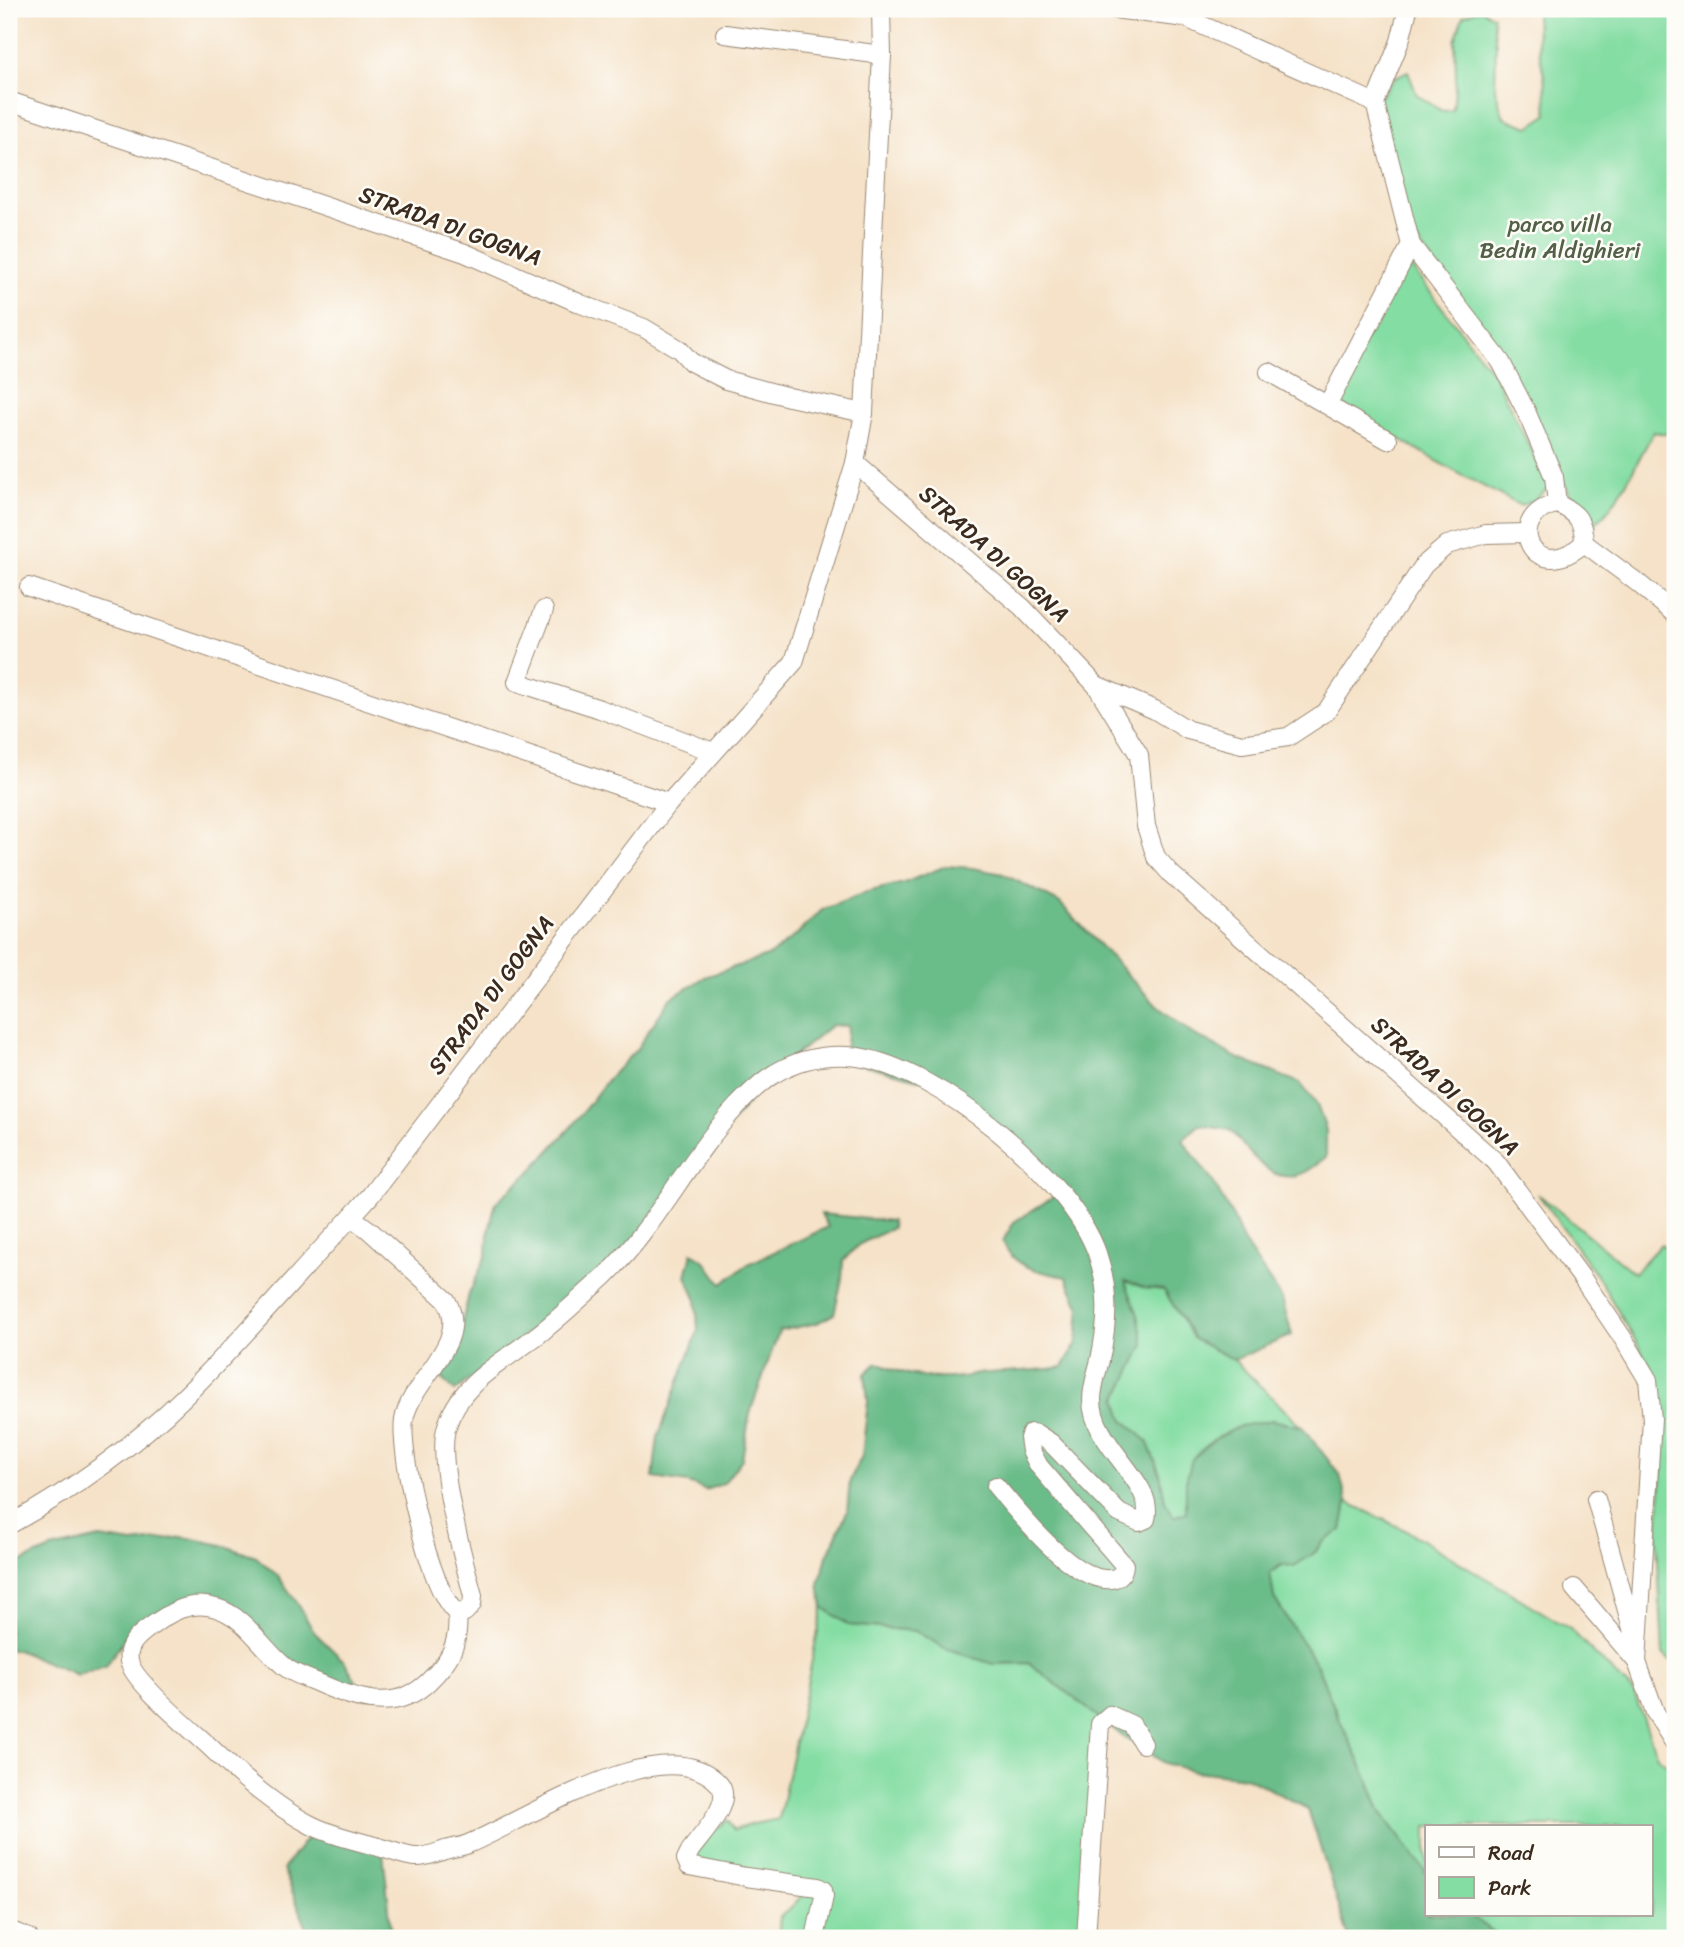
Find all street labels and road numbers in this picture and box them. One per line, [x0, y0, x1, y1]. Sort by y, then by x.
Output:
street label: STRADA DI GOGNA [353, 174, 547, 278]
street label: STRADA DI GOGNA [909, 475, 1079, 633]
street label: STRADA DI GOGNA [417, 906, 565, 1084]
street label: STRADA DI GOGNA [1361, 1006, 1529, 1166]

